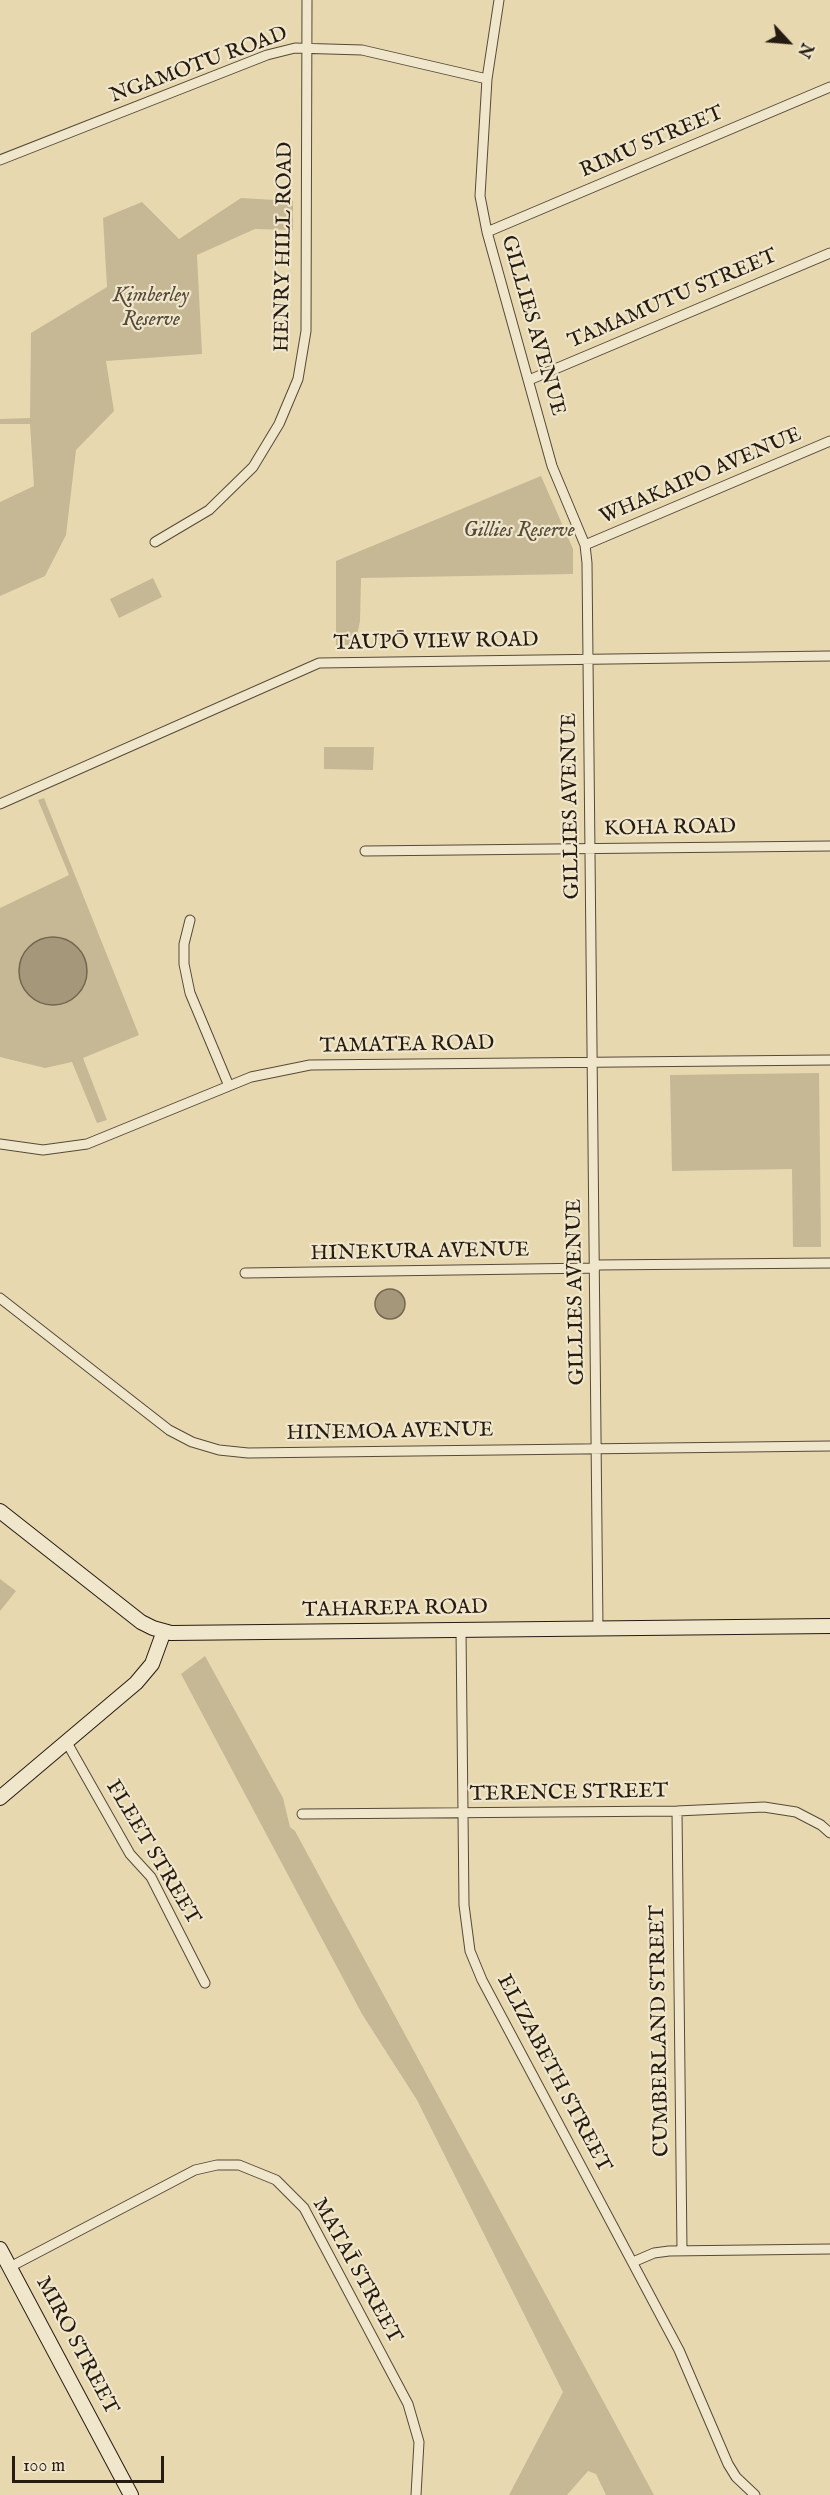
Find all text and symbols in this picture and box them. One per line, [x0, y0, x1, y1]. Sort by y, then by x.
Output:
north arrow [758, 12, 818, 72]
street label: NGAMOTU ROAD [107, 22, 291, 110]
text: N [792, 39, 816, 60]
street label: RIMU STREET [577, 101, 727, 185]
street label: HENRY HILL ROAD [271, 142, 299, 352]
street label: GILLIES AVENUE [494, 233, 570, 419]
street label: TAMAMUTU STREET [565, 245, 781, 355]
park label: Kimberley Reserve [113, 284, 189, 334]
street label: WHAKAIPO AVENUE [596, 423, 806, 531]
park label: Gillies Reserve [463, 519, 575, 545]
street label: TAUPŌ VIEW ROAD [333, 629, 539, 657]
street label: GILLIES AVENUE [558, 713, 586, 899]
street label: KOHA ROAD [604, 815, 736, 843]
street label: TAMATEA ROAD [320, 1032, 494, 1060]
street label: GILLIES AVENUE [563, 1199, 591, 1385]
street label: HINEKURA AVENUE [310, 1238, 530, 1268]
street label: HINEMOA AVENUE [286, 1419, 494, 1447]
street label: TAHAREPA ROAD [302, 1596, 488, 1624]
street label: FLEET STREET [99, 1776, 205, 1930]
street label: TERENCE STREET [469, 1780, 669, 1808]
street label: CUMBERLAND STREET [646, 1905, 676, 2157]
street label: ELIZABETH STREET [490, 1971, 616, 2177]
street label: MATAĪ STREET [306, 2194, 406, 2348]
street label: MIRO STREET [29, 2273, 123, 2419]
scale bar [15, 2444, 166, 2482]
text: 100 m [23, 2455, 65, 2478]

